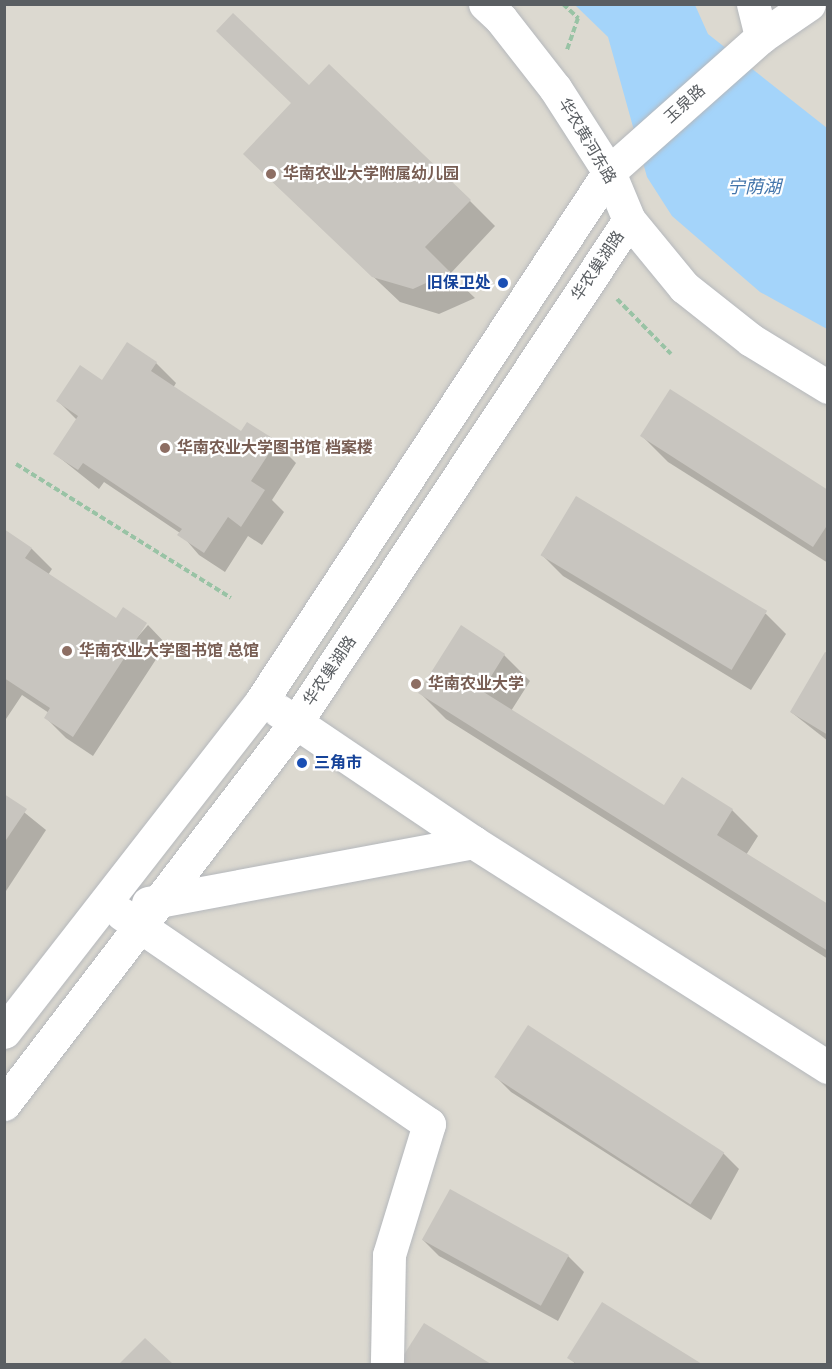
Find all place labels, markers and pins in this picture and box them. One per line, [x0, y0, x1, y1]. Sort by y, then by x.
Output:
place label: 华南农业大学附属幼儿园 [283, 164, 459, 184]
marker: 华南农业大学附属幼儿园 [264, 167, 278, 181]
place label: 旧保卫处 [427, 273, 491, 293]
marker: 旧保卫处 [496, 276, 510, 290]
place label: 华南农业大学图书馆 档案楼 [177, 438, 373, 458]
marker: 华南农业大学图书馆 档案楼 [158, 441, 172, 455]
place label: 华南农业大学图书馆 总馆 [79, 641, 259, 661]
marker: 华南农业大学图书馆 总馆 [60, 644, 74, 658]
place label: 华南农业大学 [428, 674, 524, 694]
marker: 华南农业大学 [409, 677, 423, 691]
place label: 三角市 [314, 753, 362, 773]
marker: 三角市 [295, 756, 309, 770]

